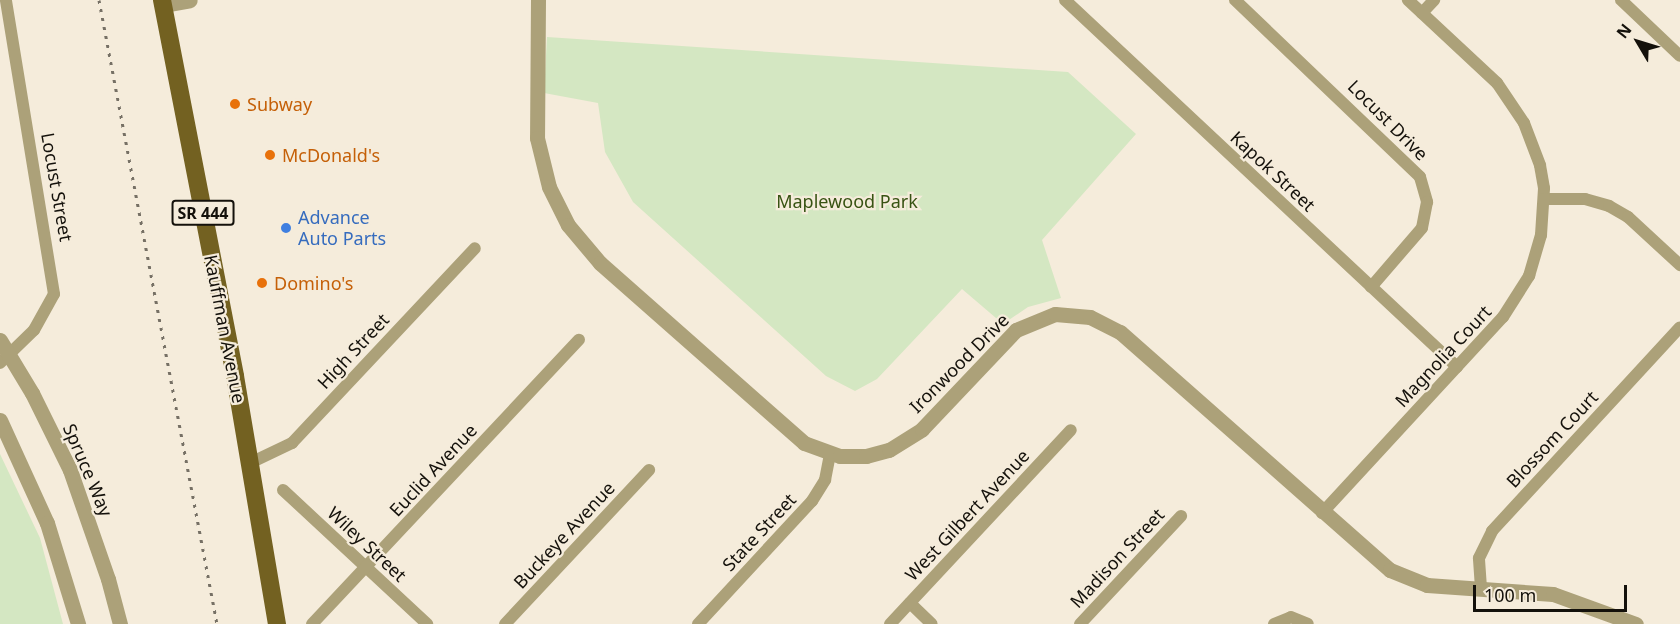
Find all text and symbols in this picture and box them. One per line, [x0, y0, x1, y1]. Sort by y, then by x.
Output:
north arrow [1608, 12, 1668, 72]
text: N [1611, 19, 1636, 43]
street label: Locust Drive [1343, 75, 1433, 165]
place label: Subway [247, 93, 312, 115]
marker: Subway [228, 97, 242, 111]
street label: Kapok Street [1226, 126, 1320, 216]
street label: Locust Street [37, 131, 77, 243]
place label: McDonald's [282, 144, 380, 166]
marker: McDonald's [263, 148, 277, 162]
park label: Maplewood Park [776, 190, 918, 212]
road number: SR 444 [172, 200, 234, 226]
place label: Advance Auto Parts [298, 207, 386, 250]
marker: Advance Auto Parts [279, 221, 293, 235]
street label: Kauffman Avenue [200, 253, 250, 405]
place label: Domino's [274, 272, 353, 294]
marker: Domino's [255, 276, 269, 290]
street label: Magnolia Court [1390, 301, 1496, 411]
street label: High Street [313, 309, 393, 393]
street label: Ironwood Drive [905, 309, 1013, 417]
street label: Blossom Court [1502, 386, 1602, 492]
street label: Euclid Avenue [385, 419, 481, 521]
street label: Spruce Way [59, 420, 117, 520]
street label: West Gilbert Avenue [901, 445, 1033, 585]
street label: Buckeye Avenue [509, 477, 619, 593]
street label: State Street [718, 489, 800, 575]
street label: Wiley Street [323, 502, 411, 586]
street label: Madison Street [1066, 504, 1168, 612]
scale bar [1476, 573, 1630, 611]
text: 100 m [1484, 583, 1536, 607]

